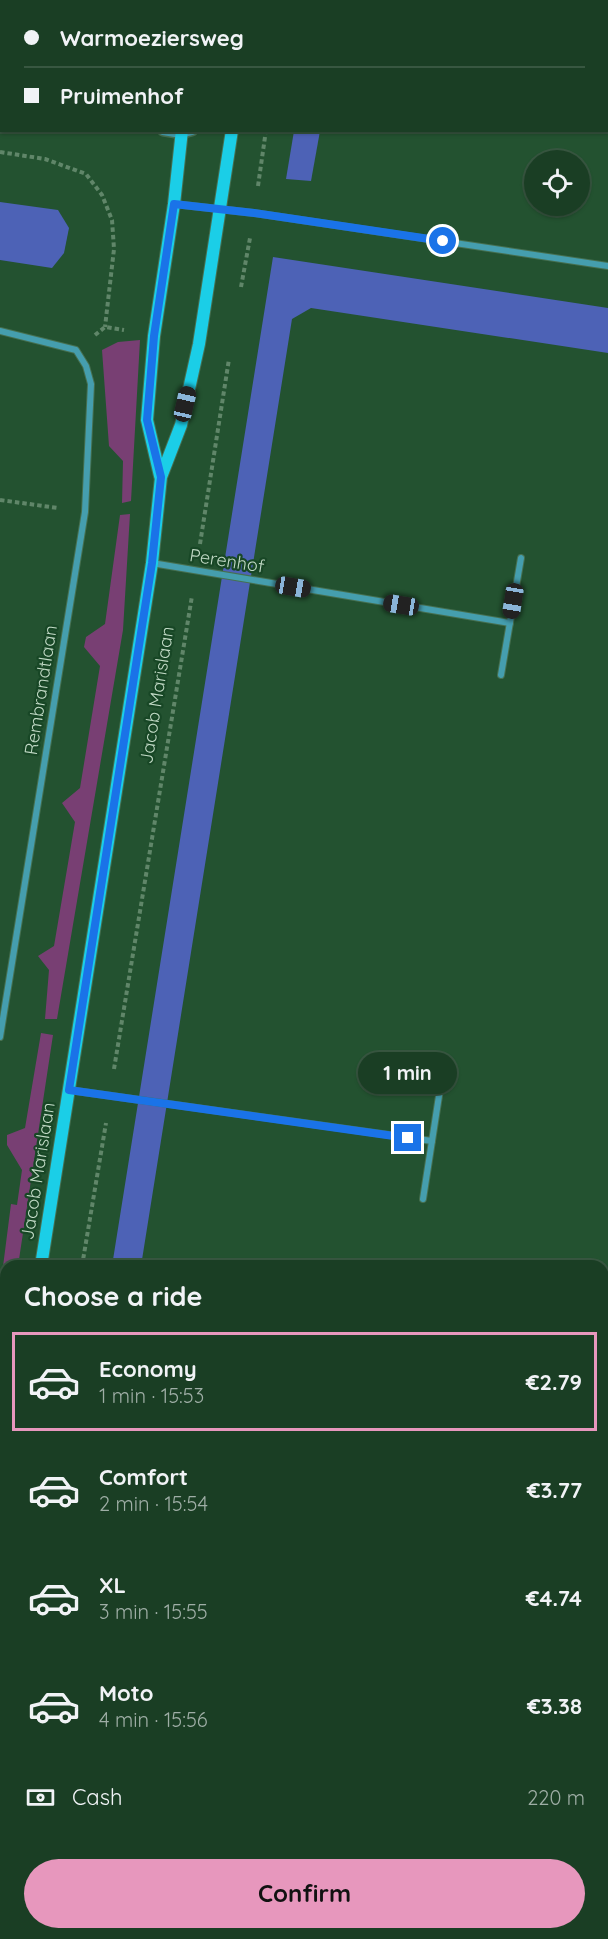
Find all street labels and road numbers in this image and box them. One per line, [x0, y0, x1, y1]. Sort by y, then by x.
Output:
street label: Perenhof [188, 543, 267, 578]
street label: Rembrandtlaan [19, 623, 62, 756]
street label: Jacob Marislaan [134, 625, 179, 765]
street label: Jacob Marislaan [15, 1101, 60, 1241]

